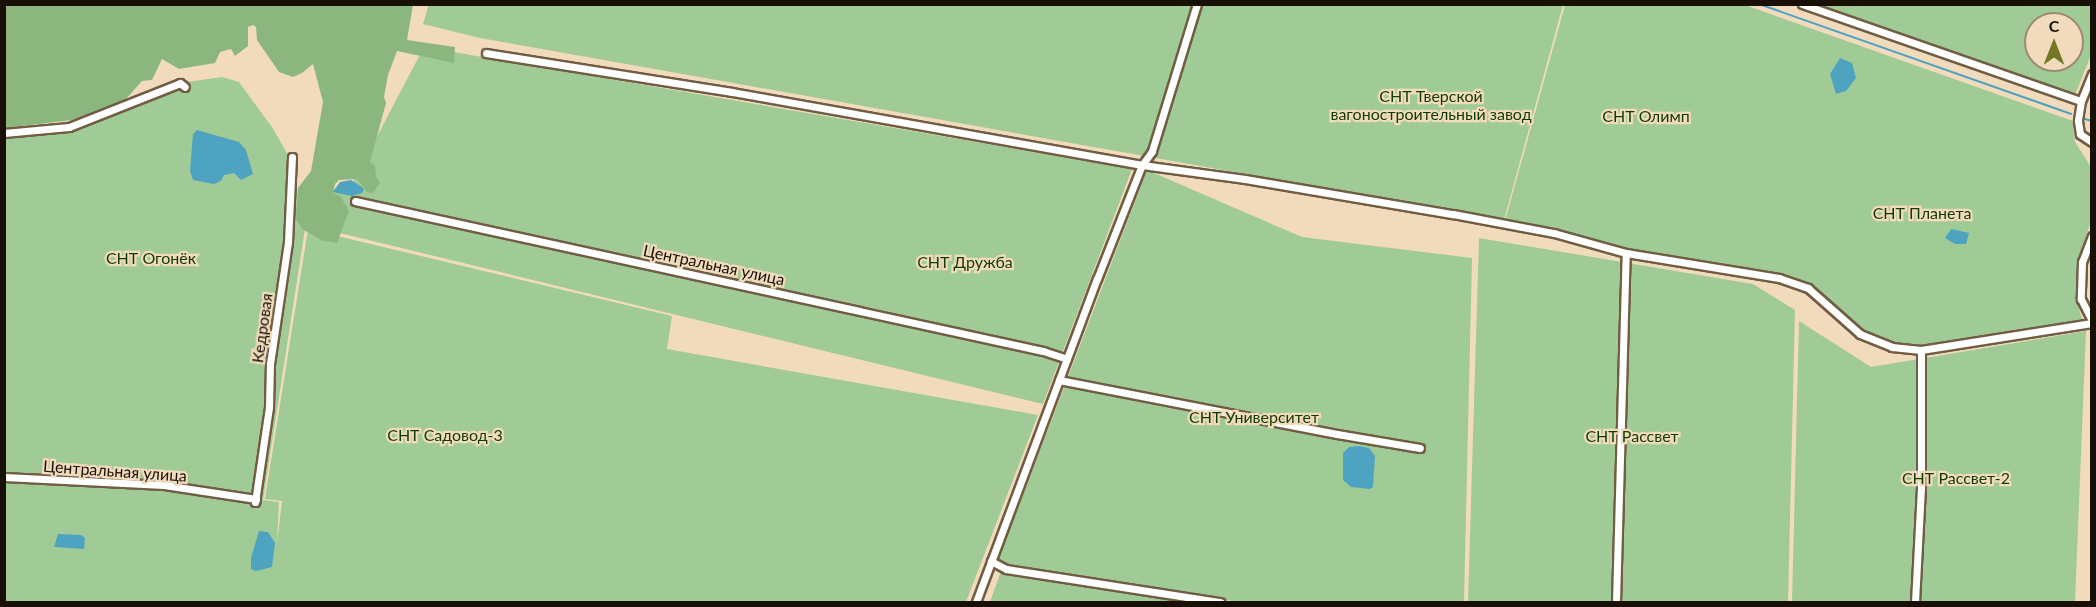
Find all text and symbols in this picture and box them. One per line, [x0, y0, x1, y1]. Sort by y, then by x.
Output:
north arrow [2024, 12, 2084, 72]
text: С [2049, 16, 2059, 35]
park label: СНТ Тверской вагоностроительный завод [1330, 86, 1532, 124]
park label: СНТ Олимп [1602, 106, 1690, 126]
park label: СНТ Планета [1873, 203, 1971, 223]
street label: Центральная улица [642, 241, 786, 289]
park label: СНТ Огонёк [106, 248, 196, 268]
park label: СНТ Дружба [917, 252, 1013, 272]
street label: Кедровая [248, 292, 276, 364]
park label: СНТ Университет [1189, 407, 1319, 427]
park label: СНТ Садовод-3 [387, 425, 503, 445]
park label: СНТ Рассвет [1585, 426, 1679, 446]
street label: Центральная улица [42, 456, 188, 486]
park label: СНТ Рассвет-2 [1902, 468, 2010, 488]

